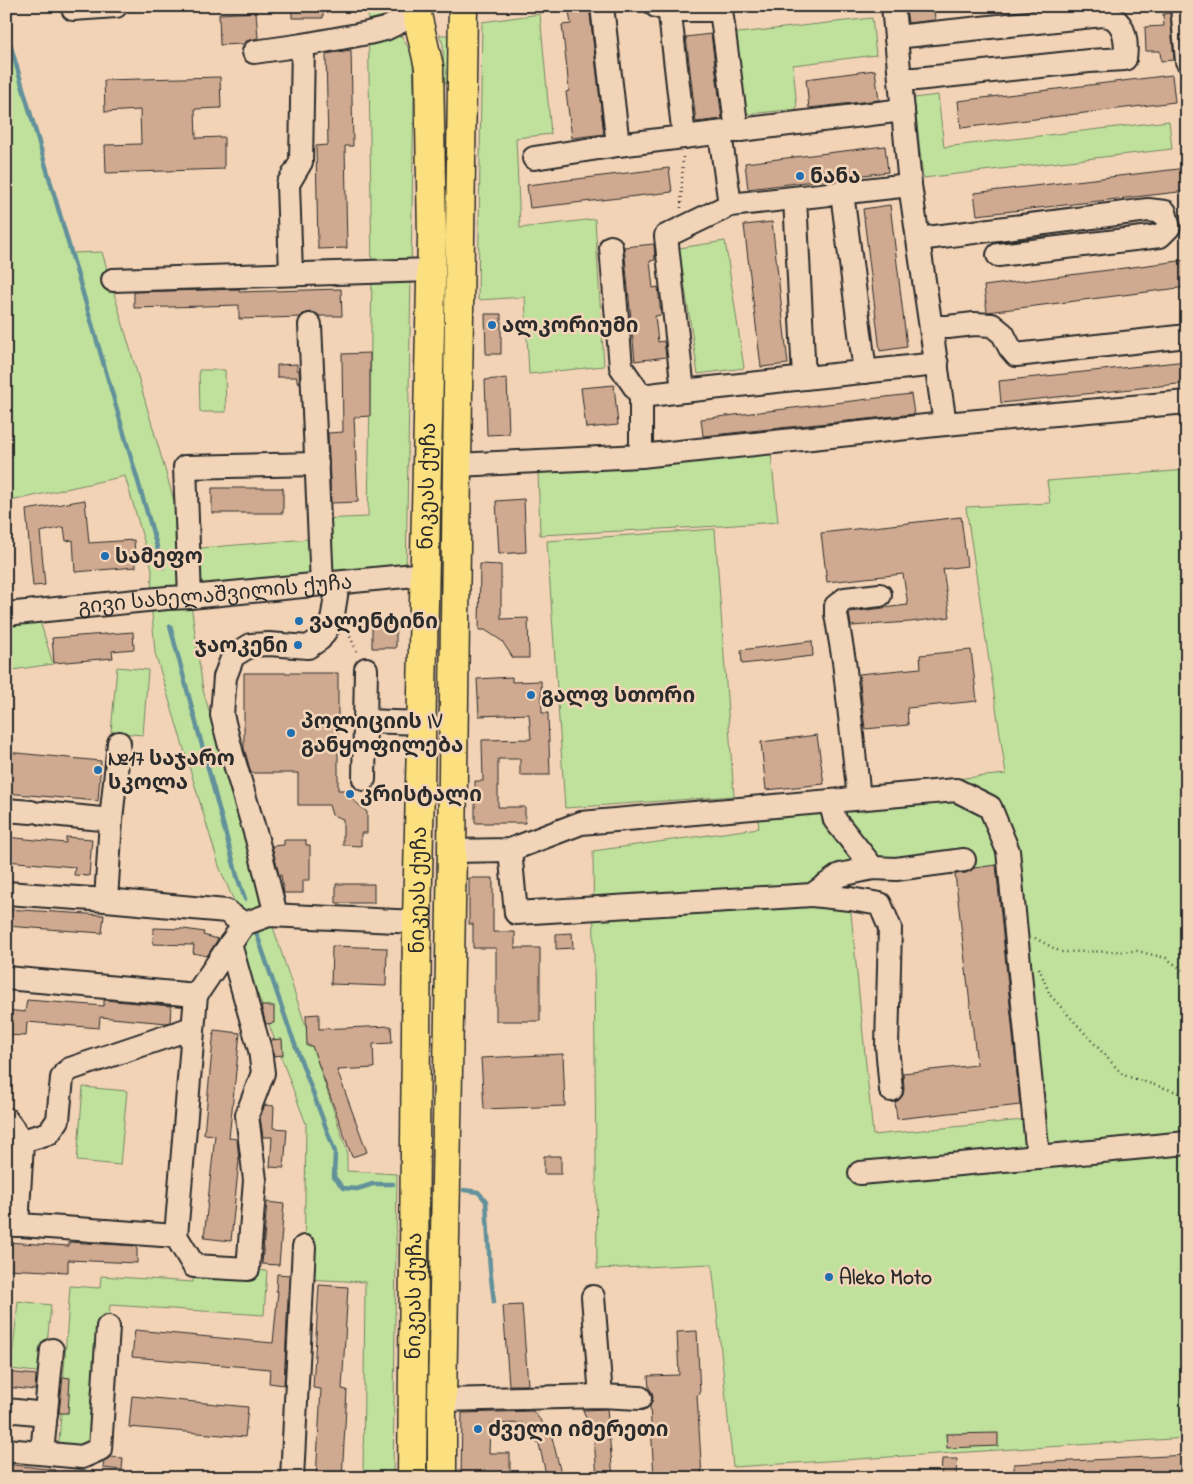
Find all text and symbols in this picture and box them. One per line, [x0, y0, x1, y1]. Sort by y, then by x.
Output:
place label: ნანა [810, 163, 861, 193]
marker: ნანა [794, 170, 806, 182]
place label: ალკორიუმი [502, 312, 638, 342]
marker: ალკორიუმი [486, 319, 498, 331]
street label: ნიკეას ქუჩა [412, 422, 445, 550]
place label: სამეფო [115, 543, 203, 573]
marker: სამეფო [99, 550, 111, 562]
street label: გივი სახელაშვილის ქუჩა [77, 568, 354, 624]
place label: ვალენტინი [309, 608, 438, 638]
marker: ვალენტინი [293, 615, 305, 627]
place label: ჯაოკენი [194, 632, 288, 662]
marker: ჯაოკენი [292, 639, 304, 651]
place label: გალფ სთორი [541, 682, 695, 712]
marker: გალფ სთორი [525, 689, 537, 701]
place label: პოლიციის IV განყოფილება [301, 708, 463, 762]
marker: პოლიციის IV განყოფილება [285, 727, 297, 739]
place label: №17 საჯარო სკოლა [108, 745, 235, 799]
marker: №17 საჯარო სკოლა [92, 764, 104, 776]
place label: კრისტალი [360, 781, 482, 811]
marker: კრისტალი [344, 788, 356, 800]
street label: ნიკეას ქუჩა [404, 826, 436, 954]
street label: ნიკეას ქუჩა [400, 1232, 431, 1360]
place label: Aleko Moto [839, 1264, 932, 1294]
marker: Aleko Moto [823, 1271, 835, 1283]
place label: ძველი იმერეთი [488, 1416, 668, 1446]
marker: ძველი იმერეთი [472, 1423, 484, 1435]

